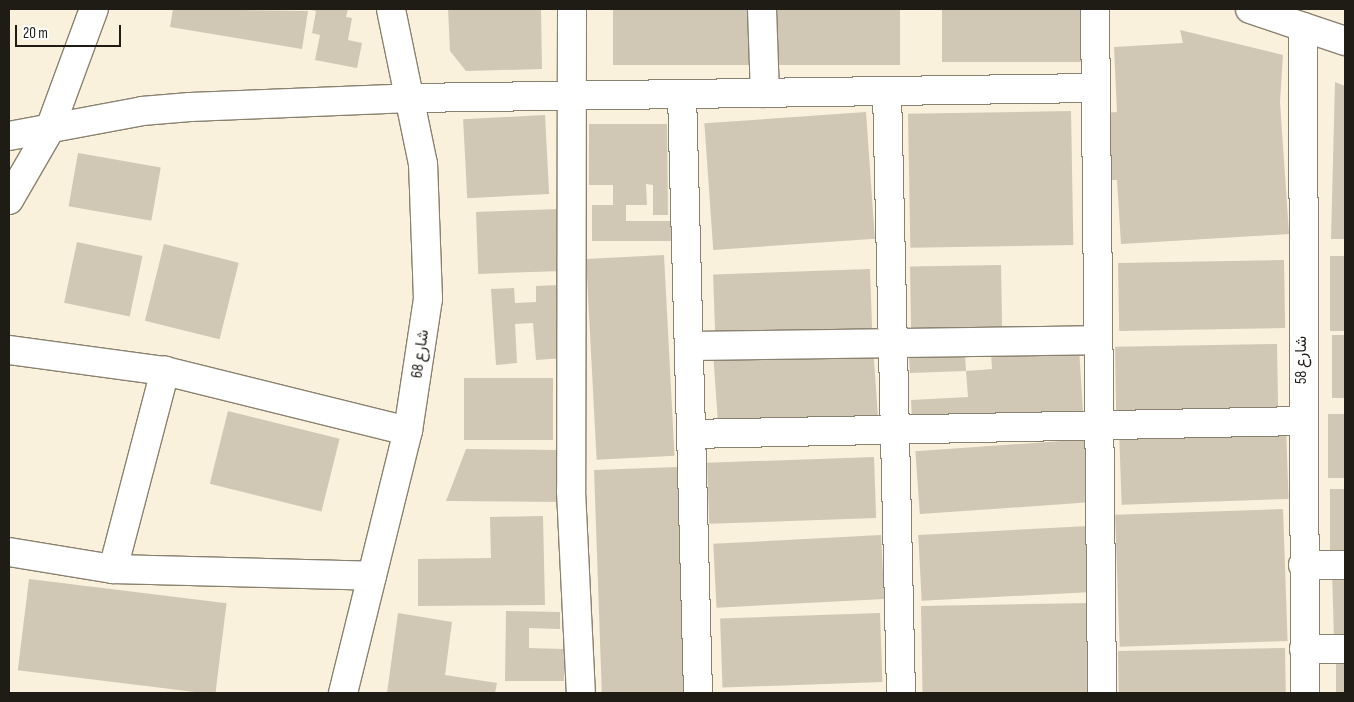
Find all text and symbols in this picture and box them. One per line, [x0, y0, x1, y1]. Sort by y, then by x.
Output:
scale bar [18, 15, 124, 47]
text: 20 m [23, 24, 48, 43]
street label: شارع 68 [408, 329, 434, 379]
street label: شارع 58 [1292, 336, 1312, 384]

